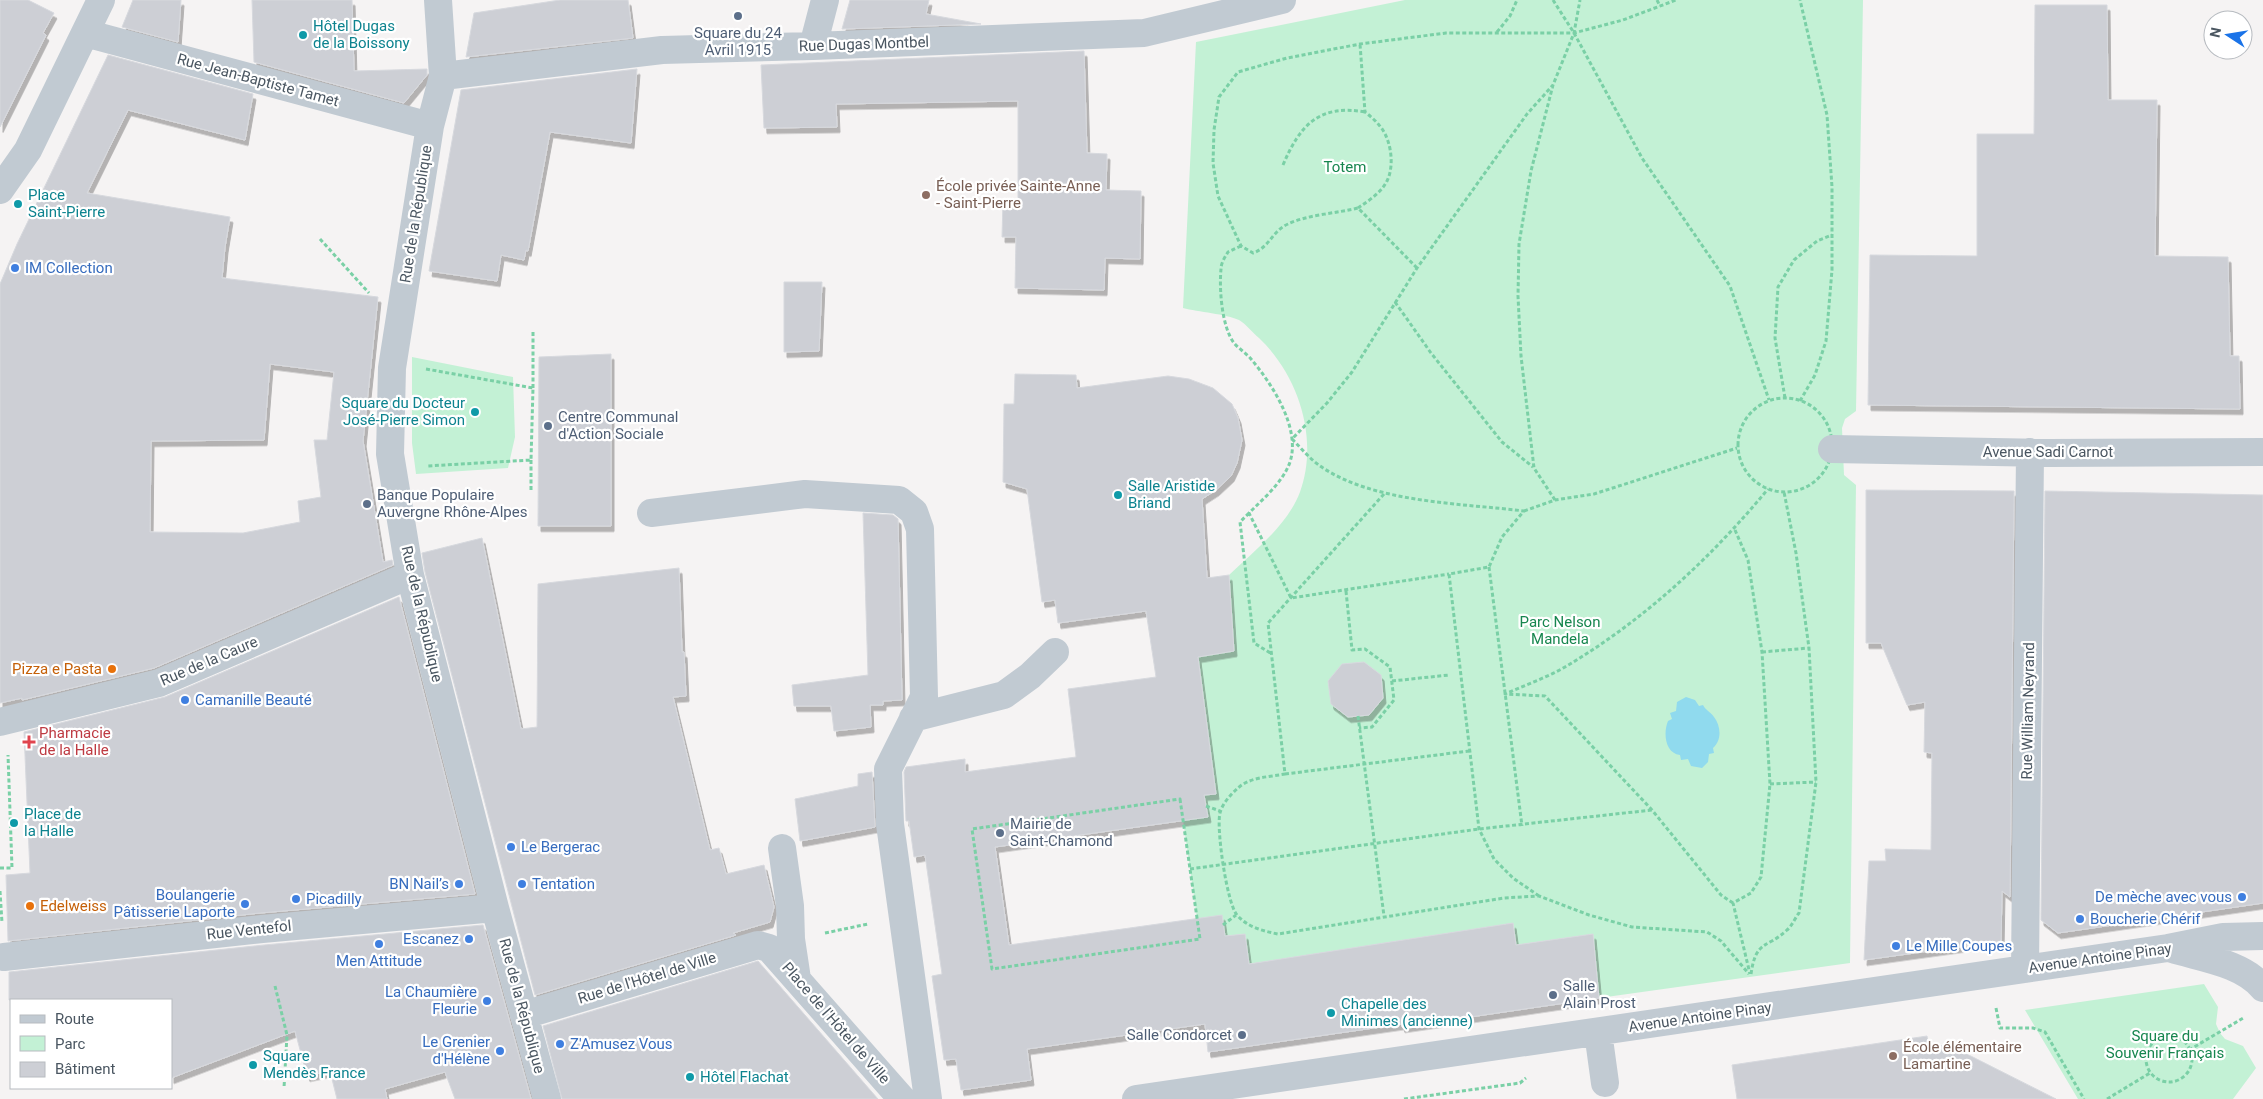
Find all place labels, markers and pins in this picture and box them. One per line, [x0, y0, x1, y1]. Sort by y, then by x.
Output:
marker: Square du 24 Avril 1915 [732, 10, 744, 22]
place label: Hôtel Dugas de la Boissony [313, 17, 410, 52]
place label: Square du 24 Avril 1915 [694, 24, 782, 59]
marker: Hôtel Dugas de la Boissony [297, 29, 309, 41]
place label: École privée Sainte-Anne - Saint-Pierre [936, 177, 1100, 212]
place label: Place Saint-Pierre [28, 186, 105, 221]
marker: École privée Sainte-Anne - Saint-Pierre [920, 189, 932, 201]
marker: Place Saint-Pierre [12, 198, 24, 210]
place label: IM Collection [25, 259, 113, 277]
marker: IM Collection [9, 262, 21, 274]
place label: Square du Docteur José-Pierre Simon [342, 394, 465, 429]
marker: Square du Docteur José-Pierre Simon [469, 406, 481, 418]
place label: Centre Communal d'Action Sociale [558, 408, 679, 443]
marker: Centre Communal d'Action Sociale [542, 420, 554, 432]
place label: Salle Aristide Briand [1128, 477, 1215, 512]
place label: Banque Populaire Auvergne Rhône-Alpes [377, 486, 527, 521]
marker: Salle Aristide Briand [1112, 489, 1124, 501]
marker: Banque Populaire Auvergne Rhône-Alpes [361, 498, 373, 510]
place label: Pizza e Pasta [12, 660, 102, 678]
marker: Pizza e Pasta [106, 663, 118, 675]
place label: Camanille Beauté [195, 691, 312, 709]
marker: Camanille Beauté [179, 694, 191, 706]
place label: Pharmacie de la Halle [39, 724, 111, 759]
marker: Pharmacie de la Halle [23, 736, 35, 748]
place label: Place de la Halle [24, 805, 81, 840]
place label: Mairie de Saint-Chamond [1010, 815, 1113, 850]
marker: Place de la Halle [8, 817, 20, 829]
marker: Mairie de Saint-Chamond [994, 827, 1006, 839]
place label: Le Bergerac [521, 838, 600, 856]
marker: Le Bergerac [505, 841, 517, 853]
place label: BN Nail’s [389, 875, 449, 893]
place label: Tentation [532, 875, 595, 893]
marker: BN Nail’s [453, 878, 465, 890]
marker: Tentation [516, 878, 528, 890]
place label: Boulangerie Pâtisserie Laporte [114, 886, 235, 921]
place label: De mèche avec vous [2095, 888, 2232, 906]
place label: Picadilly [306, 890, 362, 908]
marker: De mèche avec vous [2236, 891, 2248, 903]
marker: Picadilly [290, 893, 302, 905]
place label: Edelweiss [40, 897, 107, 915]
marker: Boulangerie Pâtisserie Laporte [239, 898, 251, 910]
marker: Edelweiss [24, 900, 36, 912]
place label: Boucherie Chérif [2090, 910, 2201, 928]
marker: Boucherie Chérif [2074, 913, 2086, 925]
place label: Escanez [403, 930, 459, 948]
marker: Escanez [463, 933, 475, 945]
place label: Le Mille Coupes [1906, 937, 2012, 955]
marker: Men Attitude [373, 938, 385, 950]
marker: Le Mille Coupes [1890, 940, 1902, 952]
place label: Men Attitude [336, 952, 422, 970]
place label: Salle Alain Prost [1563, 977, 1636, 1012]
place label: La Chaumière Fleurie [385, 983, 477, 1018]
marker: Salle Alain Prost [1547, 989, 1559, 1001]
marker: La Chaumière Fleurie [481, 995, 493, 1007]
place label: Chapelle des Minimes (ancienne) [1341, 995, 1473, 1030]
marker: Chapelle des Minimes (ancienne) [1325, 1007, 1337, 1019]
place label: Salle Condorcet [1127, 1026, 1232, 1044]
marker: Salle Condorcet [1236, 1029, 1248, 1041]
place label: Le Grenier d'Hélène [422, 1033, 490, 1068]
place label: Z'Amusez Vous [570, 1035, 673, 1053]
marker: Z'Amusez Vous [554, 1038, 566, 1050]
place label: École élémentaire Lamartine [1903, 1038, 2022, 1073]
marker: Le Grenier d'Hélène [494, 1045, 506, 1057]
place label: Square Mendès France [263, 1047, 365, 1082]
marker: École élémentaire Lamartine [1887, 1050, 1899, 1062]
marker: Square Mendès France [247, 1059, 259, 1071]
place label: Hôtel Flachat [700, 1068, 789, 1086]
marker: Hôtel Flachat [684, 1071, 696, 1083]

